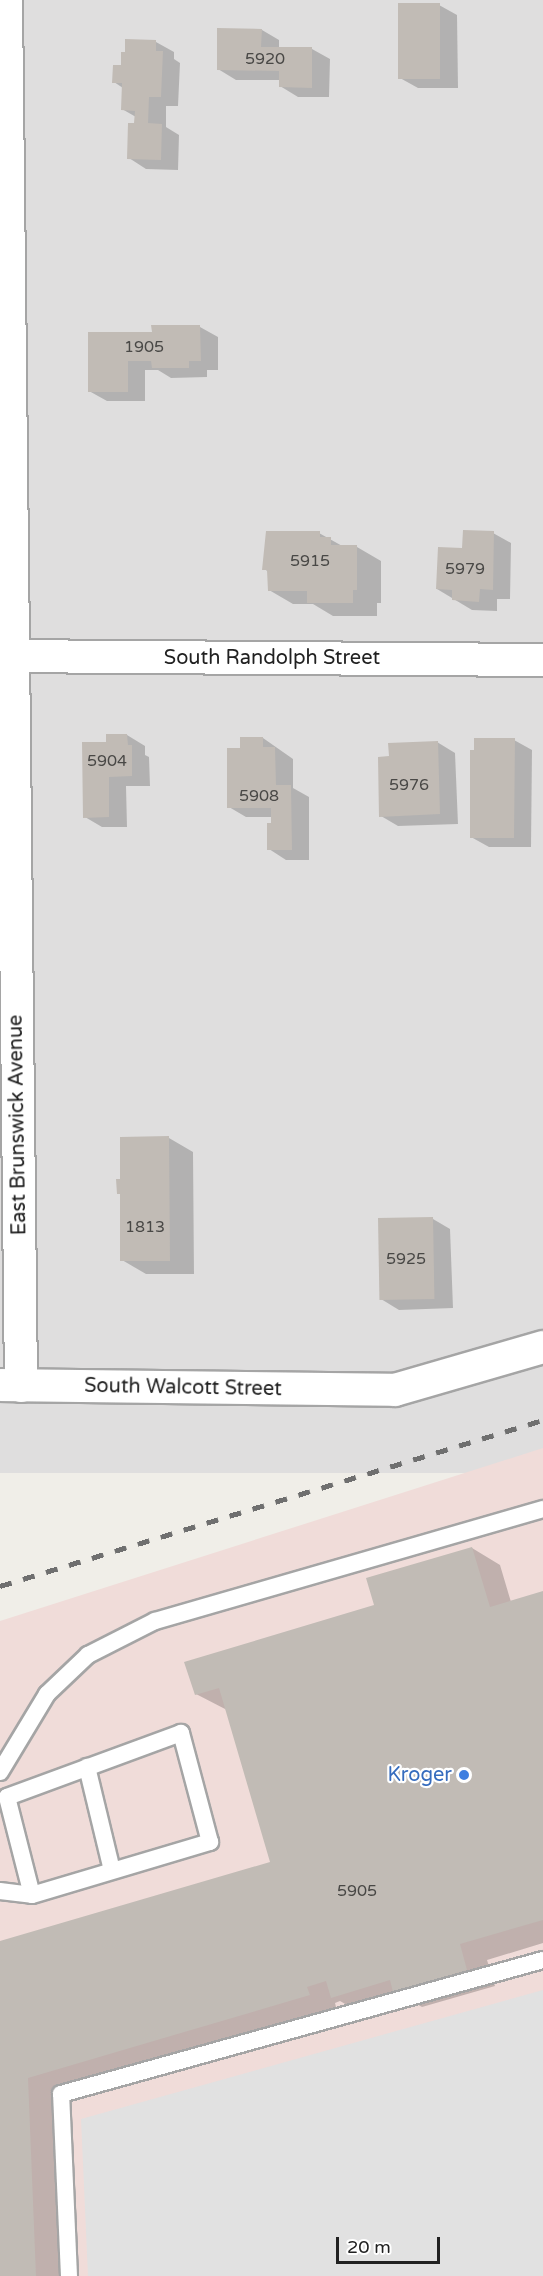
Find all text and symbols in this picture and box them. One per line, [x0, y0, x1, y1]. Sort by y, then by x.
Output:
house number: 5920 [245, 49, 285, 69]
house number: 1905 [124, 337, 164, 357]
house number: 5915 [290, 551, 330, 571]
house number: 5979 [445, 559, 485, 579]
street label: South Randolph Street [164, 646, 380, 670]
house number: 5904 [87, 751, 127, 771]
house number: 5976 [389, 775, 429, 795]
house number: 5908 [239, 786, 279, 806]
street label: East Brunswick Avenue [4, 1014, 32, 1236]
house number: 1813 [125, 1217, 165, 1237]
house number: 5925 [386, 1249, 426, 1269]
street label: South Walcott Street [84, 1374, 282, 1402]
place label: Kroger [387, 1763, 452, 1787]
marker: Kroger [457, 1768, 471, 1782]
house number: 5905 [337, 1881, 377, 1901]
scale bar [339, 2225, 442, 2263]
text: 20 m [347, 2236, 391, 2258]

